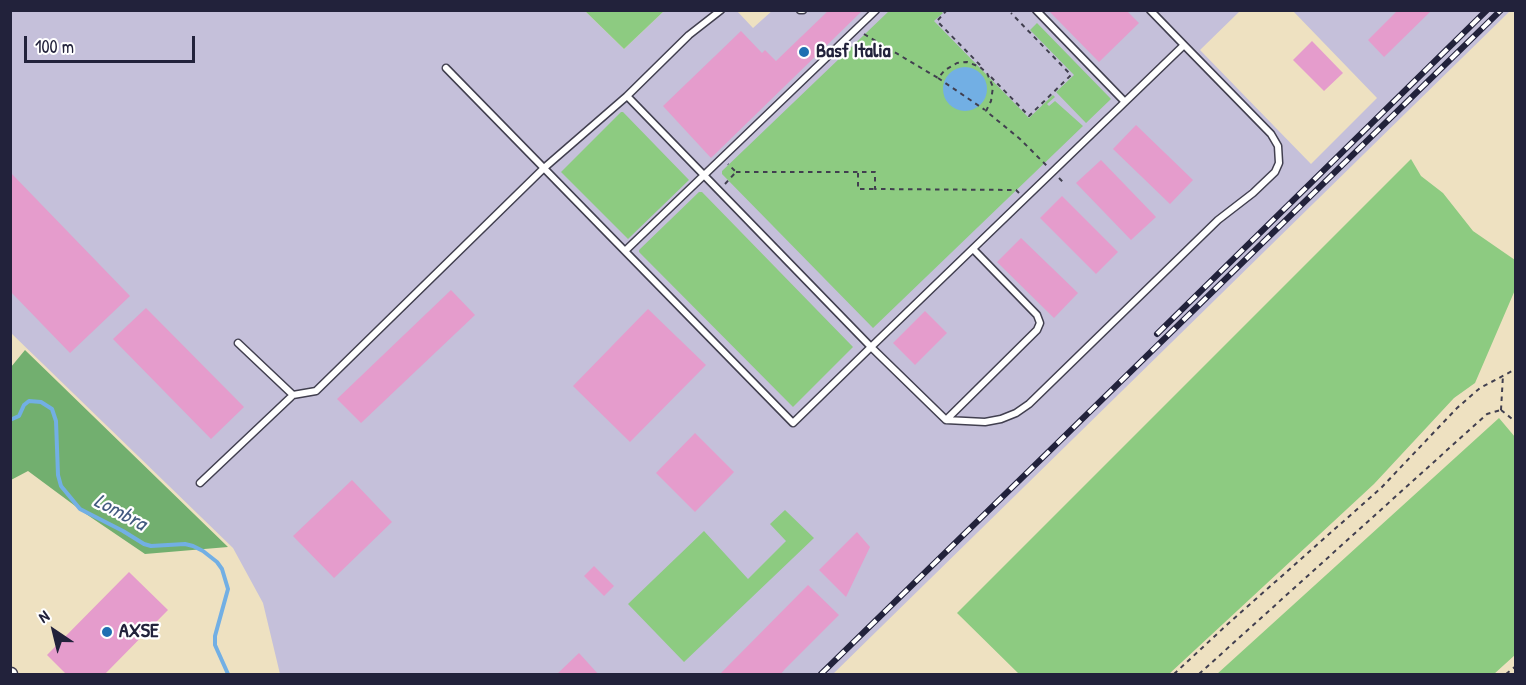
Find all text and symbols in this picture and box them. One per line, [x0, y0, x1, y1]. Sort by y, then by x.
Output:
scale bar [27, 24, 198, 62]
text: 100 m [35, 34, 74, 59]
place label: Basf Italia [816, 40, 891, 64]
marker: Basf Italia [797, 45, 811, 59]
water label: Lombra [90, 489, 150, 537]
north arrow [24, 601, 84, 661]
text: N [34, 605, 53, 628]
place label: AXSE [119, 620, 159, 644]
marker: AXSE [100, 625, 114, 639]

